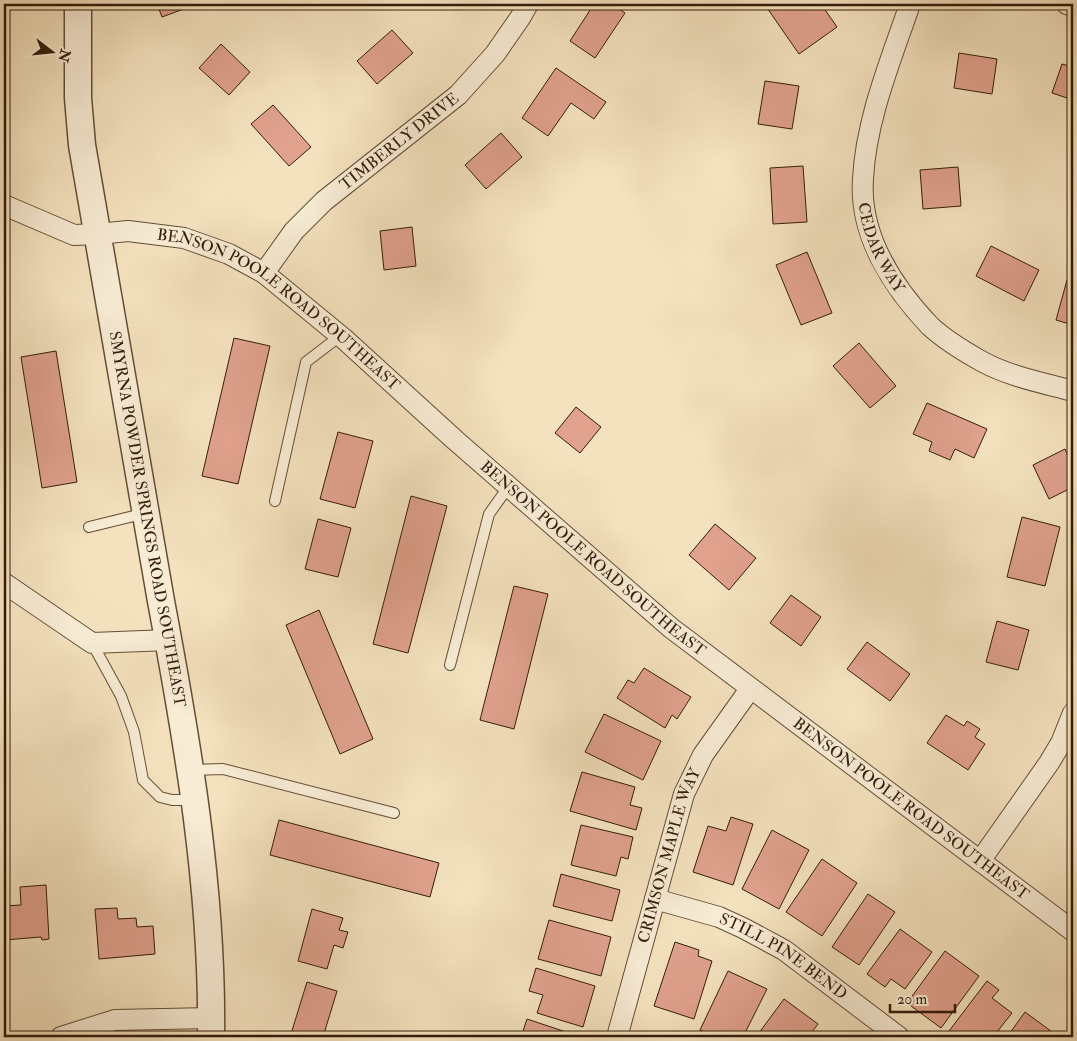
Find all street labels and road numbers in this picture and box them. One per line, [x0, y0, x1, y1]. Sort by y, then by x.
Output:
street label: TIMBERLY DRIVE [336, 88, 463, 195]
street label: CEDAR WAY [853, 201, 910, 298]
street label: BENSON POOLE ROAD SOUTHEAST [156, 225, 404, 395]
street label: SMYRNA POWDER SPRINGS ROAD SOUTHEAST [105, 330, 190, 709]
street label: BENSON POOLE ROAD SOUTHEAST [476, 456, 710, 661]
street label: BENSON POOLE ROAD SOUTHEAST [789, 713, 1033, 904]
street label: CRIMSON MAPLE WAY [633, 764, 706, 945]
street label: STILL PINE BEND [716, 909, 851, 1004]

